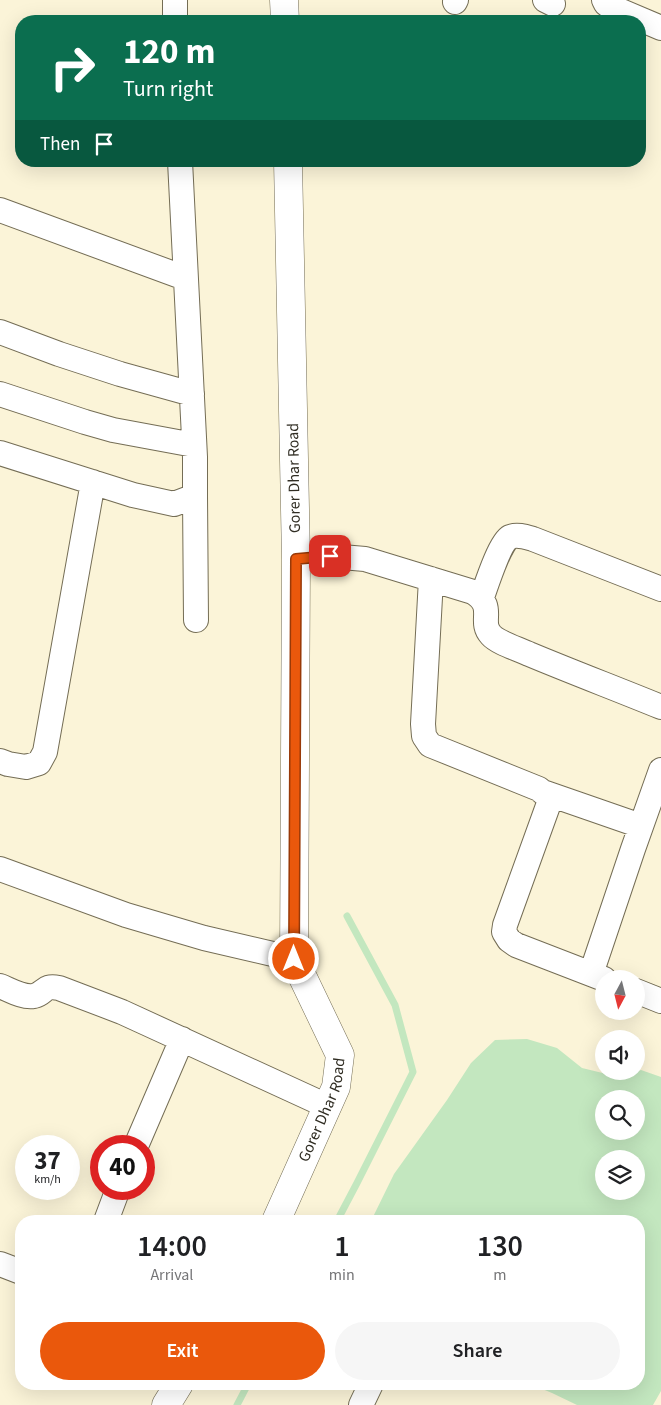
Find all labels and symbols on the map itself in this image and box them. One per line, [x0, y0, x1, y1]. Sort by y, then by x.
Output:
street label: Gorer Dhar Road [282, 423, 306, 533]
pin [309, 535, 351, 577]
position arrow [267, 932, 319, 984]
north arrow [595, 970, 645, 1020]
street label: Gorer Dhar Road [293, 1056, 351, 1165]
speed limit sign: 40 [90, 1135, 155, 1200]

